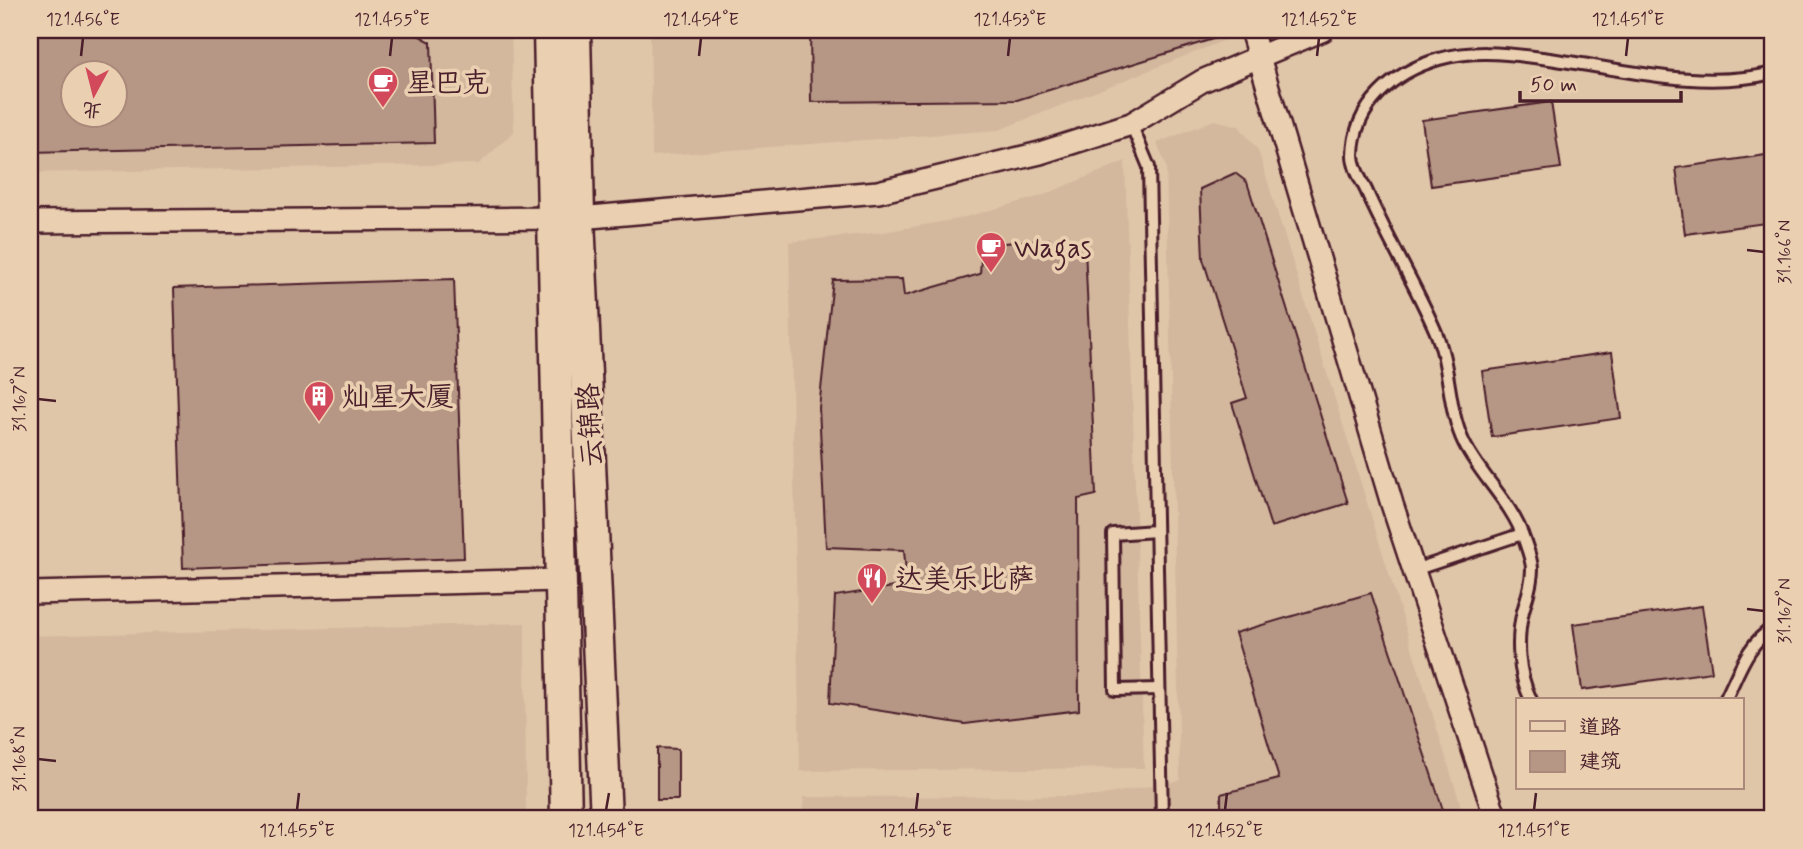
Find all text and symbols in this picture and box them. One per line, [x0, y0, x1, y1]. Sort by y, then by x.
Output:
text: 121.456°E [46, 8, 120, 32]
text: 121.455°E [354, 8, 430, 32]
text: 121.454°E [663, 8, 739, 32]
text: 121.453°E [974, 8, 1046, 32]
text: 121.452°E [1281, 8, 1357, 32]
text: 121.451°E [1592, 8, 1664, 32]
north arrow [60, 60, 130, 130]
scale bar [1520, 60, 1680, 104]
cafe icon: 星巴克 [366, 65, 400, 109]
place label: 星巴克 [406, 66, 490, 103]
text: 50 m [1530, 71, 1577, 99]
text: 北 [81, 96, 103, 123]
text: 31.166°N [1773, 220, 1797, 284]
cafe icon: Wagas [974, 230, 1008, 274]
place label: Wagas [1014, 231, 1092, 271]
text: 31.167°N [8, 366, 32, 432]
building icon: 灿星大厦 [302, 379, 336, 423]
place label: 灿星大厦 [342, 380, 454, 417]
street label: 云锦路 [571, 382, 612, 468]
restaurant icon: 达美乐比萨 [855, 561, 889, 605]
place label: 达美乐比萨 [895, 562, 1035, 599]
text: 31.167°N [1773, 578, 1797, 644]
legend [1516, 698, 1744, 790]
text: 道路 [1579, 714, 1621, 742]
text: 31.168°N [8, 726, 32, 792]
text: 建筑 [1579, 748, 1621, 776]
text: 121.455°E [259, 819, 335, 843]
text: 121.454°E [568, 819, 644, 843]
text: 121.453°E [880, 819, 952, 843]
text: 121.452°E [1187, 819, 1263, 843]
text: 121.451°E [1498, 819, 1570, 843]

